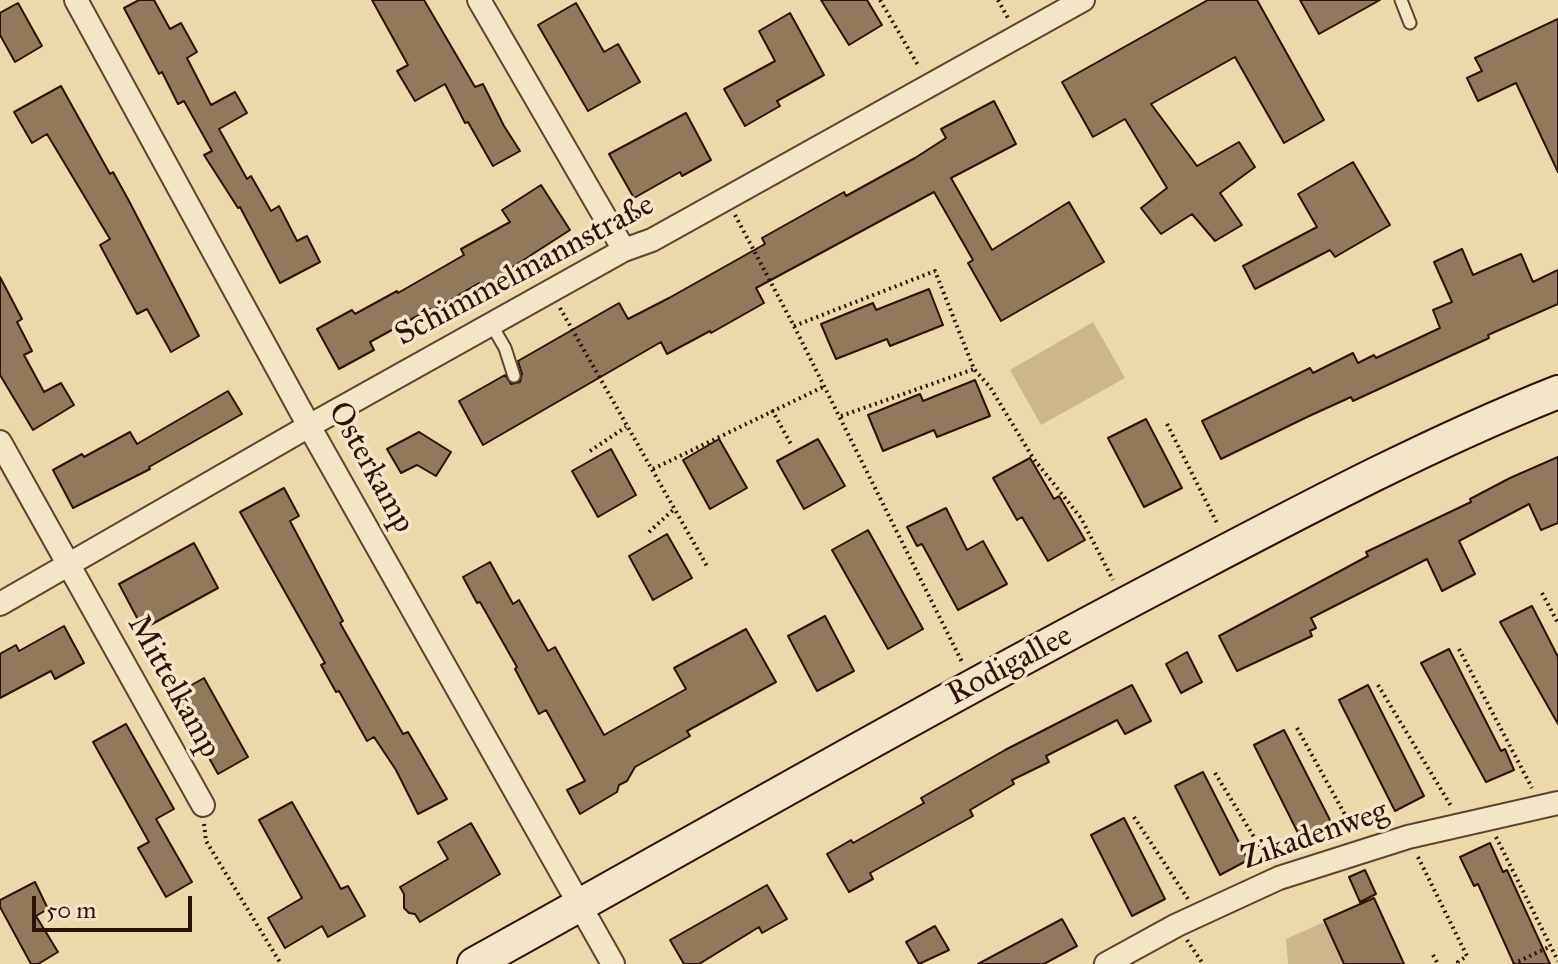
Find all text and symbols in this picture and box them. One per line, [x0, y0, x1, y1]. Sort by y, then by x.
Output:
street label: Schimmelmannstraße [389, 187, 661, 355]
street label: Osterkamp [318, 396, 422, 540]
street label: Mittelkamp [118, 609, 228, 765]
street label: Rodigallee [941, 617, 1079, 715]
street label: Zikadenweg [1237, 793, 1393, 879]
scale bar [36, 880, 196, 930]
text: 50 m [46, 895, 96, 925]

